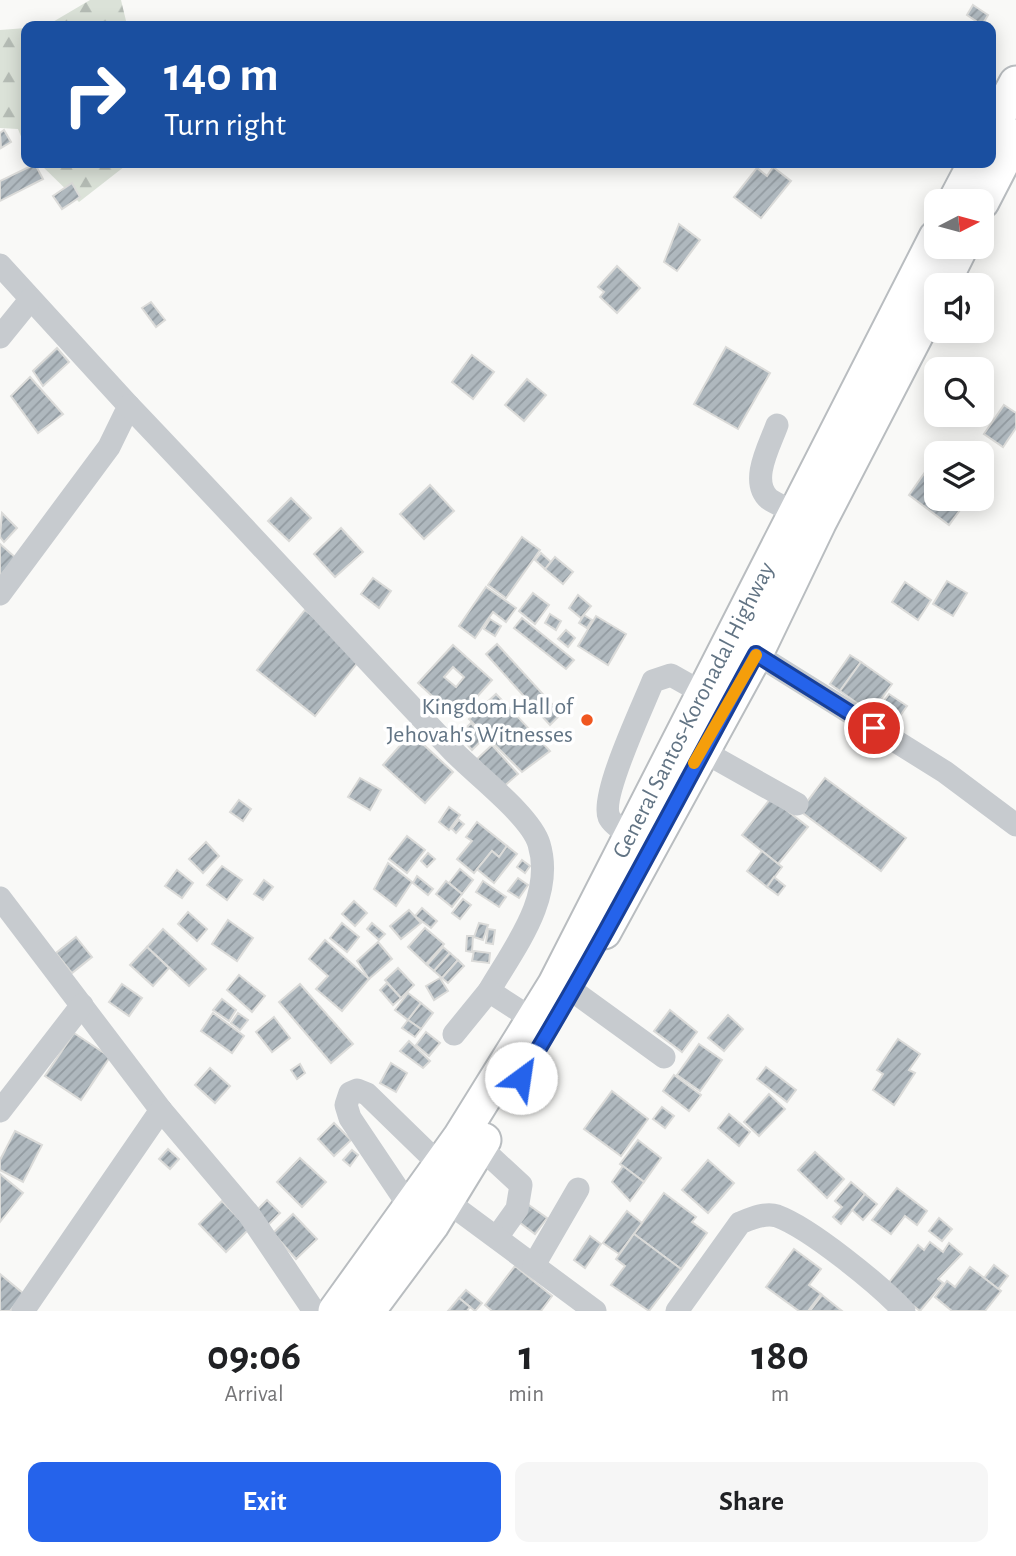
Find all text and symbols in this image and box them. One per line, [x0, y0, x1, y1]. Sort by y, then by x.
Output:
icon: right [49, 49, 140, 140]
text: 140 m [164, 51, 279, 100]
text: Turn right [164, 109, 286, 141]
north arrow [924, 189, 994, 259]
map controls [924, 189, 994, 511]
button: sound [924, 273, 994, 343]
button: search [924, 357, 994, 427]
button: layers [924, 441, 994, 511]
street label: General Santos-Koronadal Highway [609, 559, 779, 862]
place label: Kingdom Hall of Jehovah's Witnesses [386, 695, 575, 747]
pin [844, 698, 904, 758]
icon: arrive [855, 709, 893, 747]
marker: Kingdom Hall of Jehovah's Witnesses [579, 712, 595, 728]
position arrow [484, 1041, 558, 1115]
text: 09:06 [207, 1335, 301, 1377]
text: 1 [519, 1335, 534, 1377]
text: 180 [751, 1335, 809, 1377]
text: Arrival [225, 1383, 284, 1406]
text: min [508, 1383, 544, 1406]
text: m [771, 1383, 789, 1406]
button: Exit [28, 1462, 501, 1542]
button: Share [515, 1462, 988, 1542]

